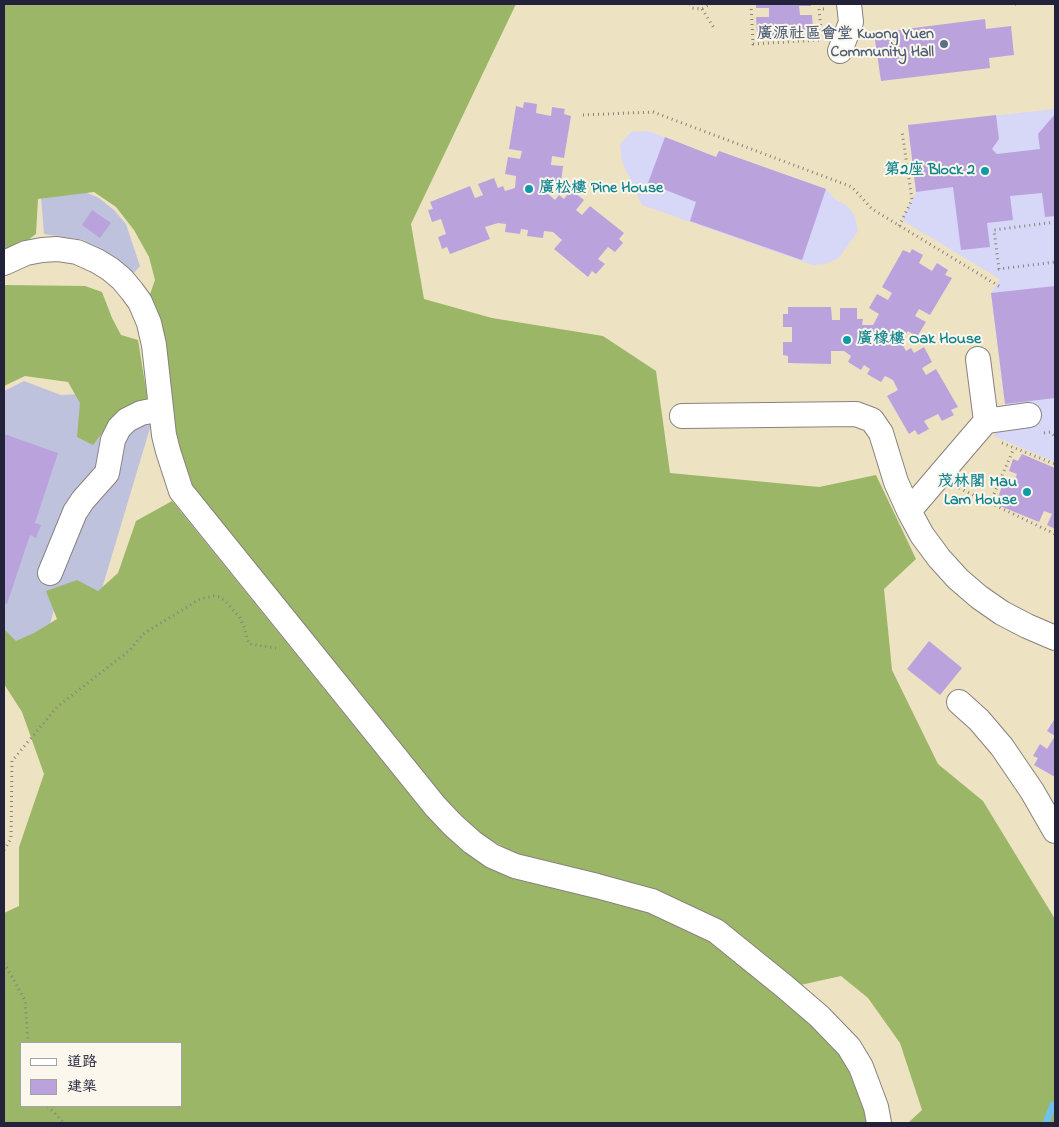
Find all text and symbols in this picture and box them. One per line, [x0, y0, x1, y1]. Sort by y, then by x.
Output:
place label: 廣源社區會堂 Kwong Yuen Community Hall [757, 25, 934, 63]
marker: 廣源社區會堂 Kwong Yuen Community Hall [938, 38, 950, 50]
place label: 第2座 Block 2 [884, 161, 975, 181]
marker: 第2座 Block 2 [979, 165, 991, 177]
place label: 廣松樓 Pine House [539, 179, 663, 199]
marker: 廣松樓 Pine House [523, 183, 535, 195]
place label: 廣橡樓 Oak House [857, 330, 981, 350]
marker: 廣橡樓 Oak House [841, 334, 853, 346]
place label: 茂林閣 Mau Lam House [938, 473, 1017, 511]
marker: 茂林閣 Mau Lam House [1021, 486, 1033, 498]
legend [20, 1042, 182, 1107]
text: 道路 [67, 1051, 97, 1073]
text: 建築 [67, 1076, 97, 1098]

